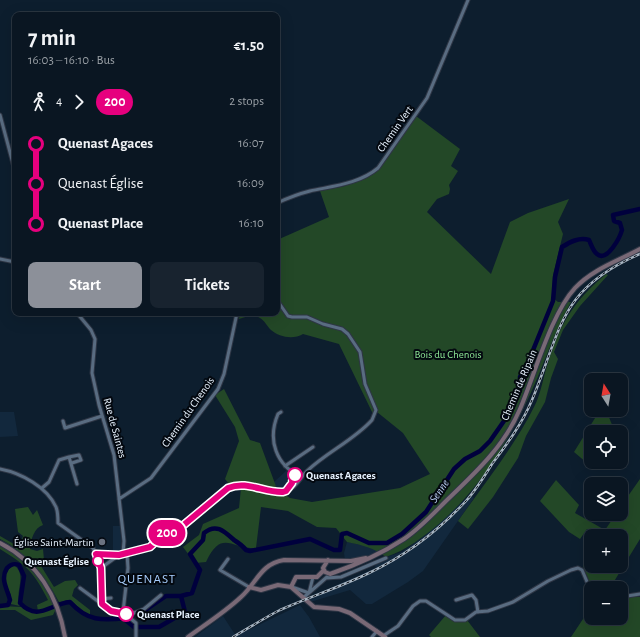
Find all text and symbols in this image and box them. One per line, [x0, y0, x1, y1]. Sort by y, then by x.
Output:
text: 7 min [28, 27, 76, 49]
text: €1.50 [234, 38, 264, 53]
text: 16:03 – 16:10 · Bus [28, 54, 115, 67]
icon: walk [28, 91, 50, 113]
icon: forward [68, 91, 90, 113]
text: 4 [56, 95, 62, 108]
text: 200 [104, 95, 125, 109]
text: 2 stops [229, 95, 264, 108]
street label: Chemin Vert [375, 104, 415, 154]
text: Quenast Agaces [58, 136, 153, 151]
text: 16:07 [238, 137, 264, 150]
text: Quenast Église [58, 176, 143, 191]
text: 16:09 [237, 177, 264, 190]
text: Quenast Place [58, 216, 143, 231]
text: 16:10 [239, 217, 264, 230]
button: Start [28, 262, 142, 308]
button: Tickets [150, 262, 264, 308]
street label: Chemin de Ripain [499, 348, 539, 422]
park label: Bois du Chenois [414, 349, 482, 360]
north arrow [584, 373, 628, 417]
map controls [584, 373, 628, 625]
street label: Chemin du Chenois [160, 375, 216, 449]
street label: Rue de Saintes [102, 397, 128, 459]
button: locate [584, 425, 628, 469]
marker: Quenast Agaces [287, 467, 303, 483]
place label: Quenast Agaces [306, 470, 376, 482]
water label: Senne [427, 477, 451, 505]
button: layers [584, 477, 628, 521]
line badge: 200 [144, 520, 190, 546]
text: 200 [156, 526, 178, 540]
button: + [584, 529, 628, 573]
place label: Église Saint-Martin [14, 536, 94, 548]
marker: Église Saint-Martin [97, 537, 107, 547]
place label: Quenast Église [24, 555, 89, 568]
marker: Quenast Église [92, 555, 104, 567]
district label: QUENAST [118, 573, 176, 586]
button: − [584, 581, 628, 625]
marker: Quenast Place [118, 606, 134, 622]
place label: Quenast Place [137, 609, 199, 621]

